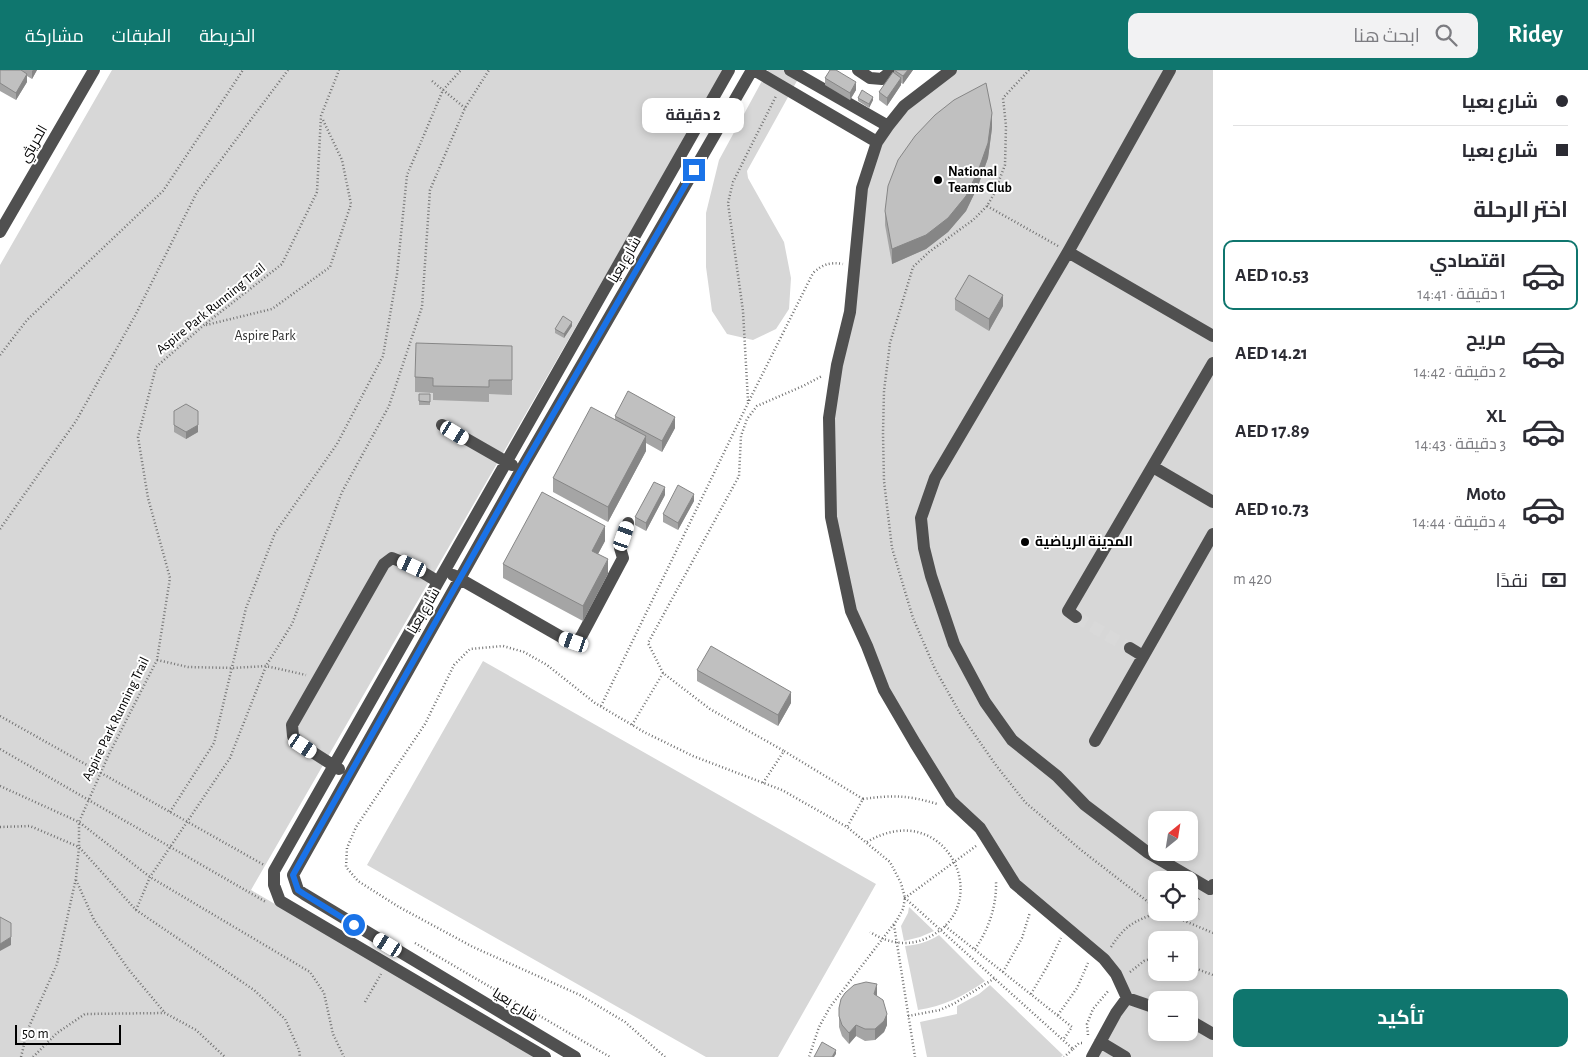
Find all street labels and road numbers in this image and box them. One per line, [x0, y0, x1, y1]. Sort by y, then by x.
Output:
street label: الحريثي [18, 123, 54, 167]
street label: شارع بعيا [606, 235, 645, 286]
street label: Aspire Park Running Trail [153, 260, 269, 358]
street label: شارع بعيا [405, 586, 444, 637]
street label: Aspire Park Running Trail [80, 655, 152, 783]
street label: شارع بعيا [489, 986, 540, 1025]

